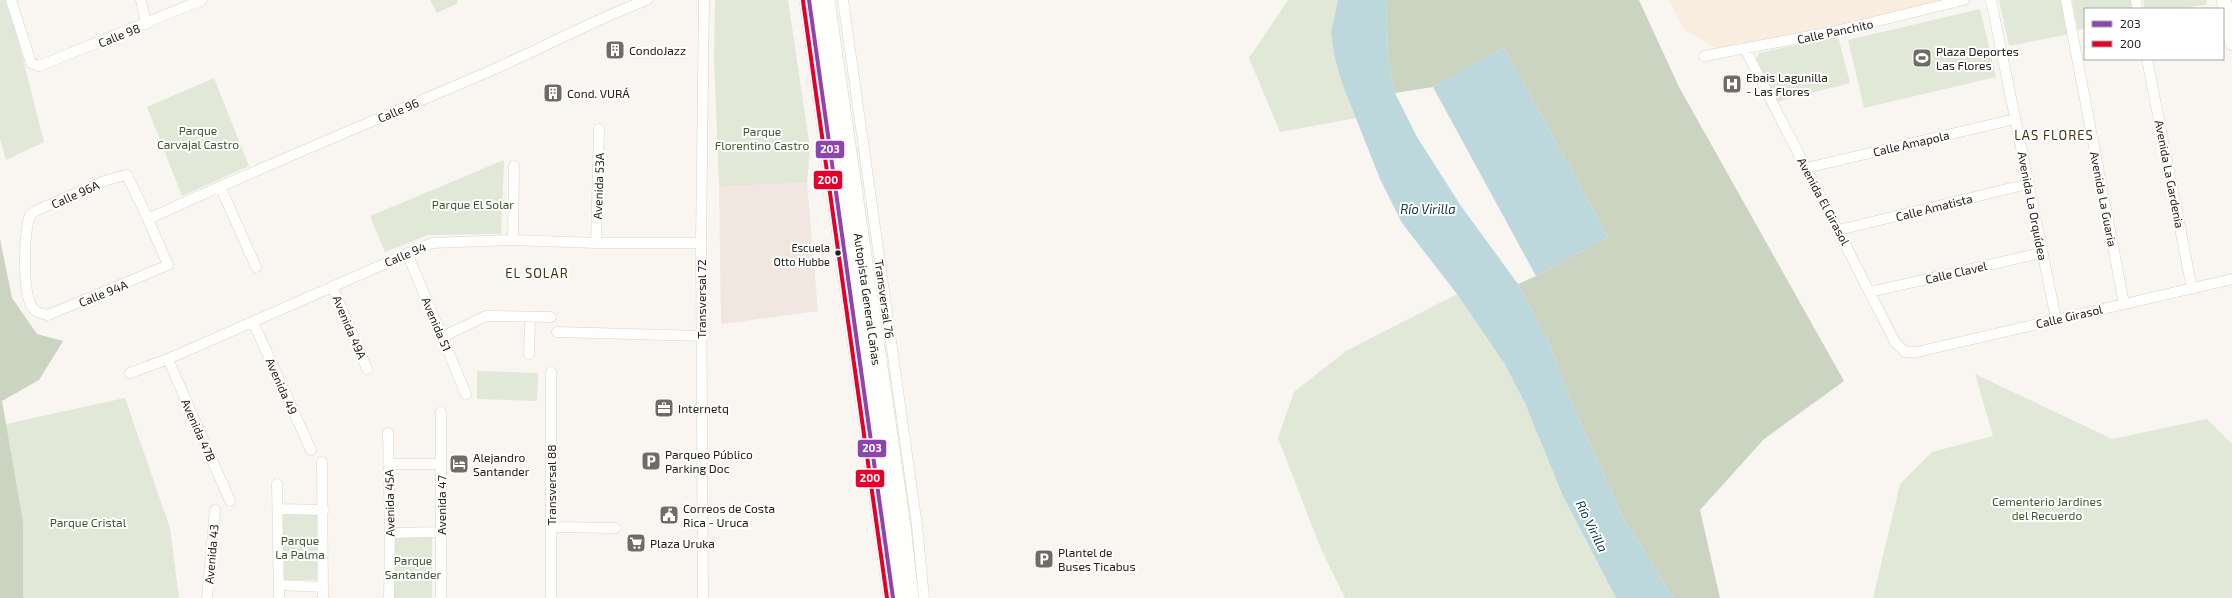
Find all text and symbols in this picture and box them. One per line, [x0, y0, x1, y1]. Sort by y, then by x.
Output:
legend [2084, 8, 2224, 60]
street label: Calle Panchito [1796, 16, 1875, 46]
text: 203 [2120, 16, 2141, 30]
street label: Calle 98 [96, 20, 142, 50]
text: 200 [2120, 36, 2141, 50]
building icon: CondoJazz [604, 39, 626, 61]
place label: CondoJazz [629, 43, 686, 57]
place label: Plaza Deportes Las Flores [1936, 44, 2019, 72]
sports icon: Plaza Deportes Las Flores [1911, 47, 1933, 69]
place label: Ebais Lagunilla - Las Flores [1746, 70, 1828, 98]
hospital icon: Ebais Lagunilla - Las Flores [1721, 73, 1743, 95]
building icon: Cond. VURÁ [542, 82, 564, 104]
place label: Cond. VURÁ [567, 86, 630, 100]
street label: Calle 96 [375, 95, 421, 125]
street label: Avenida La Gardenia [2153, 119, 2187, 229]
park label: Parque Carvajal Castro [157, 123, 239, 152]
park label: Parque Florentino Castro [715, 124, 809, 152]
street label: Calle Amapola [1871, 127, 1951, 159]
district label: LAS FLORES [2014, 127, 2094, 143]
line badge: 203 [815, 140, 845, 159]
text: 203 [820, 142, 840, 155]
street label: Avenida La Orquídea [2016, 150, 2050, 262]
street label: Avenida La Guaria [2088, 150, 2120, 248]
street label: Avenida 53A [590, 152, 606, 220]
street label: Avenida El Girasol [1795, 155, 1853, 248]
line badge: 200 [813, 170, 843, 190]
text: 200 [818, 173, 838, 186]
street label: Calle 96A [49, 177, 102, 211]
street label: Calle Amatista [1894, 191, 1974, 223]
park label: Parque El Solar [432, 197, 514, 211]
water label: Río Virilla [1400, 201, 1456, 217]
street label: Autopista General Cañas [852, 232, 884, 366]
street label: Calle 94 [382, 239, 428, 269]
place label: Escuela Otto Hubbe [774, 241, 830, 268]
marker: Escuela Otto Hubbe [833, 248, 843, 258]
street label: Calle Clavel [1924, 258, 1989, 286]
street label: Transversal 72 [694, 259, 708, 339]
street label: Transversal 76 [873, 259, 897, 339]
district label: EL SOLAR [505, 265, 569, 281]
street label: Calle 94A [77, 277, 130, 309]
street label: Avenida 49A [330, 293, 370, 361]
street label: Avenida 51 [419, 295, 455, 353]
street label: Calle Girasol [2034, 301, 2104, 330]
street label: Avenida 49 [263, 356, 301, 417]
street label: Avenida 47B [179, 397, 219, 463]
office icon: Internetq [653, 397, 675, 419]
place label: Internetq [678, 401, 729, 415]
line badge: 203 [857, 439, 887, 458]
text: 203 [862, 441, 882, 454]
street label: Transversal 88 [544, 444, 558, 526]
place label: Parqueo Público Parking Doc [665, 447, 753, 475]
place label: Alejandro Santander [473, 450, 530, 478]
parking icon: Parqueo Público Parking Doc [640, 450, 662, 472]
hotel icon: Alejandro Santander [448, 453, 470, 475]
street label: Avenida 45A [381, 469, 397, 537]
line badge: 200 [855, 469, 885, 488]
text: 200 [860, 471, 880, 484]
street label: Avenida 47 [434, 475, 448, 535]
park label: Cementerio Jardines del Recuerdo [1992, 494, 2102, 522]
water label: Río Virilla [1573, 497, 1611, 555]
place label: Correos de Costa Rica - Uruca [683, 501, 775, 529]
public building icon: Correos de Costa Rica - Uruca [658, 504, 680, 526]
park label: Parque Cristal [50, 515, 127, 529]
street label: Avenida 43 [201, 523, 221, 585]
supermarket icon: Plaza Uruka [625, 532, 647, 554]
park label: Parque La Palma [275, 533, 325, 561]
place label: Plaza Uruka [650, 536, 715, 550]
place label: Plantel de Buses Ticabus [1058, 545, 1136, 573]
parking icon: Plantel de Buses Ticabus [1033, 548, 1055, 570]
park label: Parque Santander [385, 553, 441, 581]

